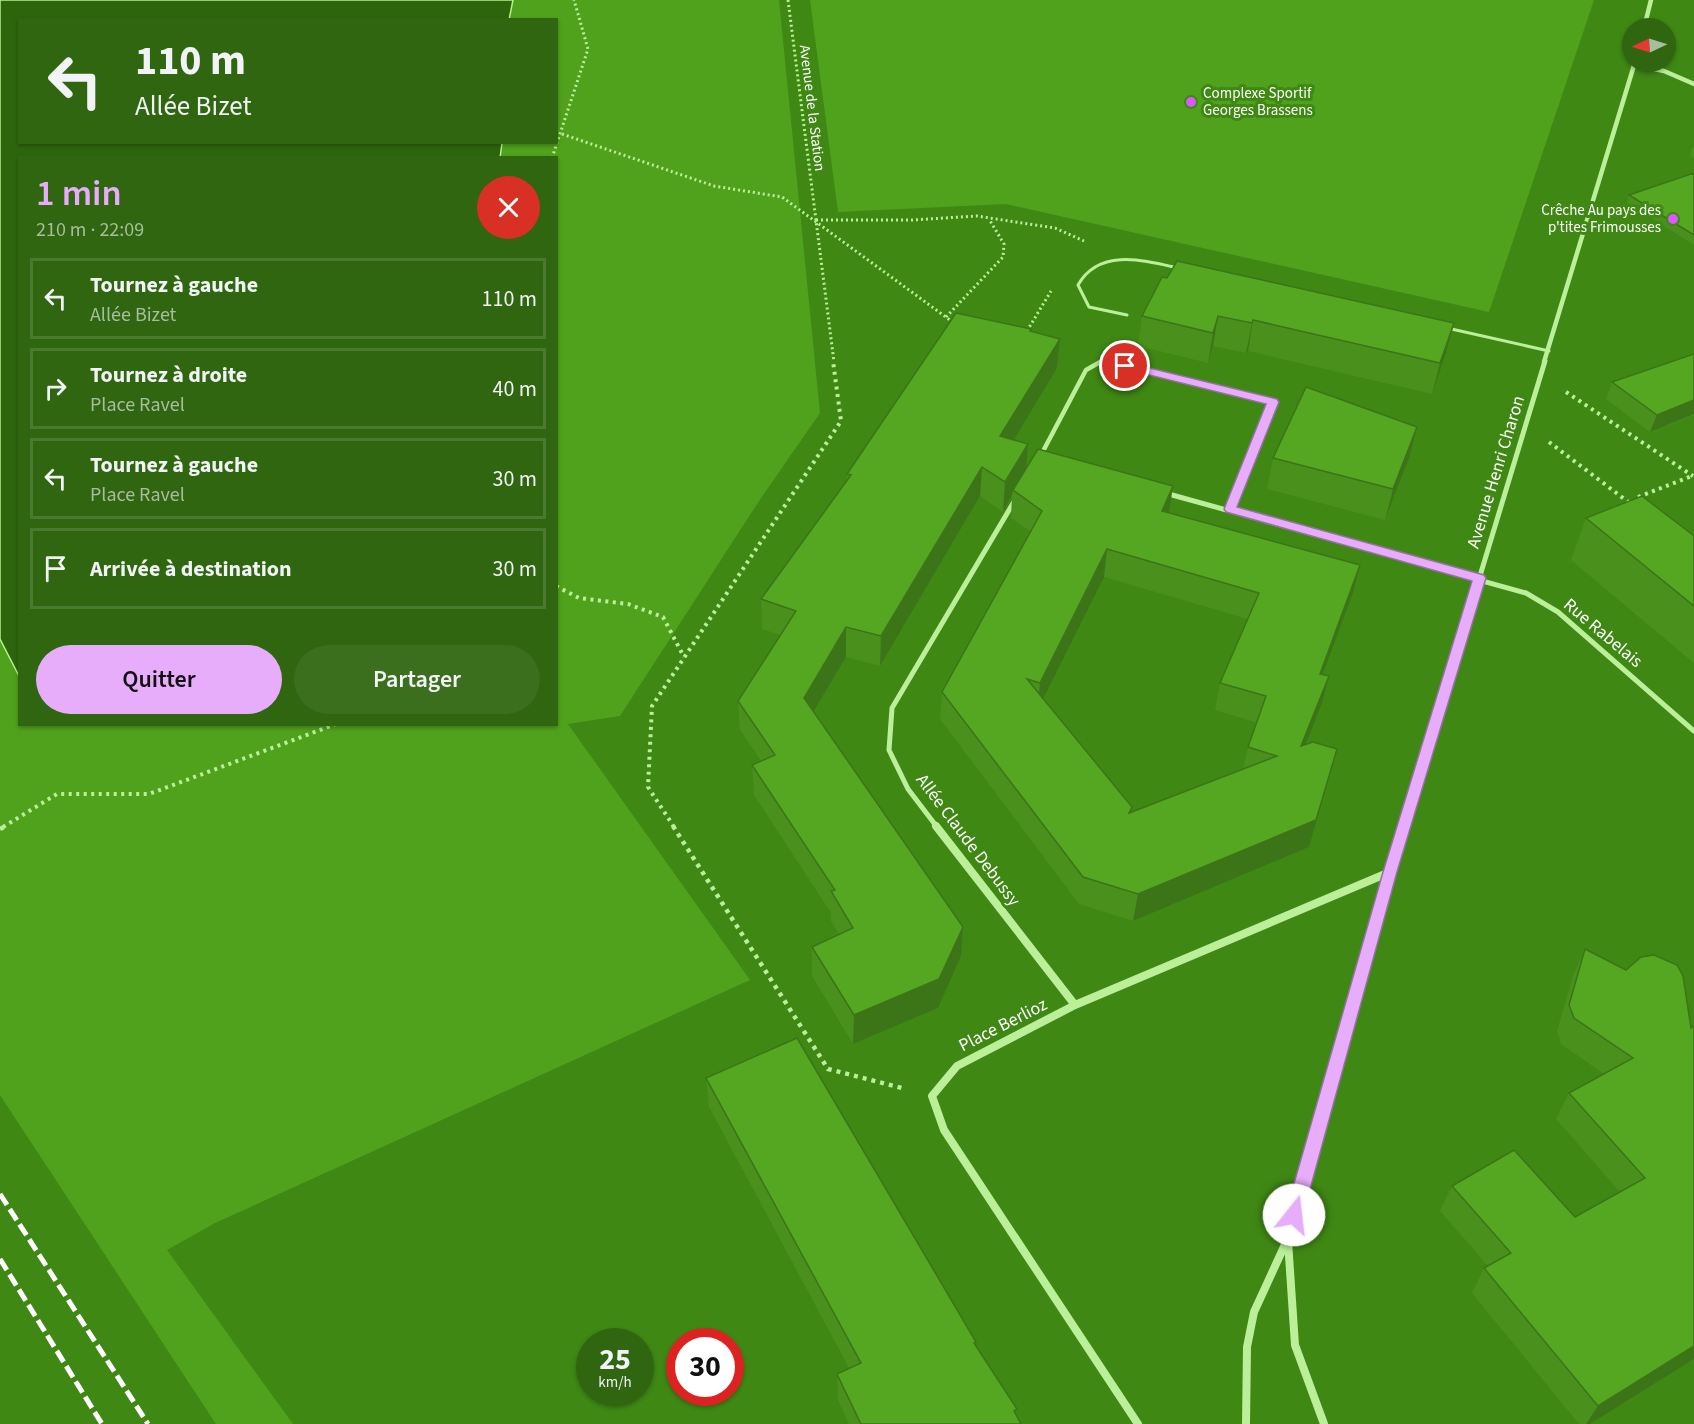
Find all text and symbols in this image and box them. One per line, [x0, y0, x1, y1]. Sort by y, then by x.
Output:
north arrow [1622, 18, 1676, 72]
map controls [1622, 18, 1676, 72]
text: 110 m [135, 31, 246, 91]
icon: left [36, 42, 114, 120]
street label: Avenue de la Station [794, 44, 830, 172]
place label: Complexe Sportif Georges Brassens [1203, 83, 1313, 121]
text: Allée Bizet [135, 87, 252, 126]
marker: Complexe Sportif Georges Brassens [1184, 95, 1198, 109]
text: 1 min [36, 168, 122, 219]
button: close [477, 176, 540, 239]
place label: Crêche Au pays des p'tites Frimousses [1541, 200, 1661, 238]
marker: Crêche Au pays des p'tites Frimousses [1666, 212, 1680, 226]
text: 210 m · 22:09 [36, 216, 144, 244]
text: Tournez à gauche [90, 269, 258, 301]
icon: left [39, 282, 72, 315]
text: 110 m [482, 283, 537, 315]
text: Allée Bizet [90, 301, 176, 329]
pin [1099, 340, 1150, 391]
icon: arrive [1108, 349, 1141, 382]
text: Tournez à droite [90, 359, 247, 391]
icon: right [39, 372, 72, 405]
text: 40 m [492, 373, 537, 405]
text: Place Ravel [90, 391, 185, 419]
street label: Avenue Henri Charon [1461, 392, 1531, 552]
text: Tournez à gauche [90, 449, 258, 481]
icon: left [39, 462, 72, 495]
text: 30 m [492, 463, 537, 495]
text: Place Ravel [90, 481, 185, 509]
icon: arrive [39, 552, 72, 585]
text: Arrivée à destination [90, 553, 292, 585]
text: 30 m [492, 553, 537, 585]
street label: Rue Rabelais [1558, 592, 1648, 674]
button: Quitter [36, 645, 282, 714]
button: Partager [294, 645, 540, 714]
street label: Allée Claude Debussy [910, 769, 1026, 912]
street label: Place Berlioz [954, 992, 1052, 1058]
position arrow [1262, 1183, 1326, 1247]
speed limit sign: 30 [666, 1328, 744, 1406]
text: 25 [599, 1338, 631, 1381]
text: km/h [598, 1372, 632, 1393]

